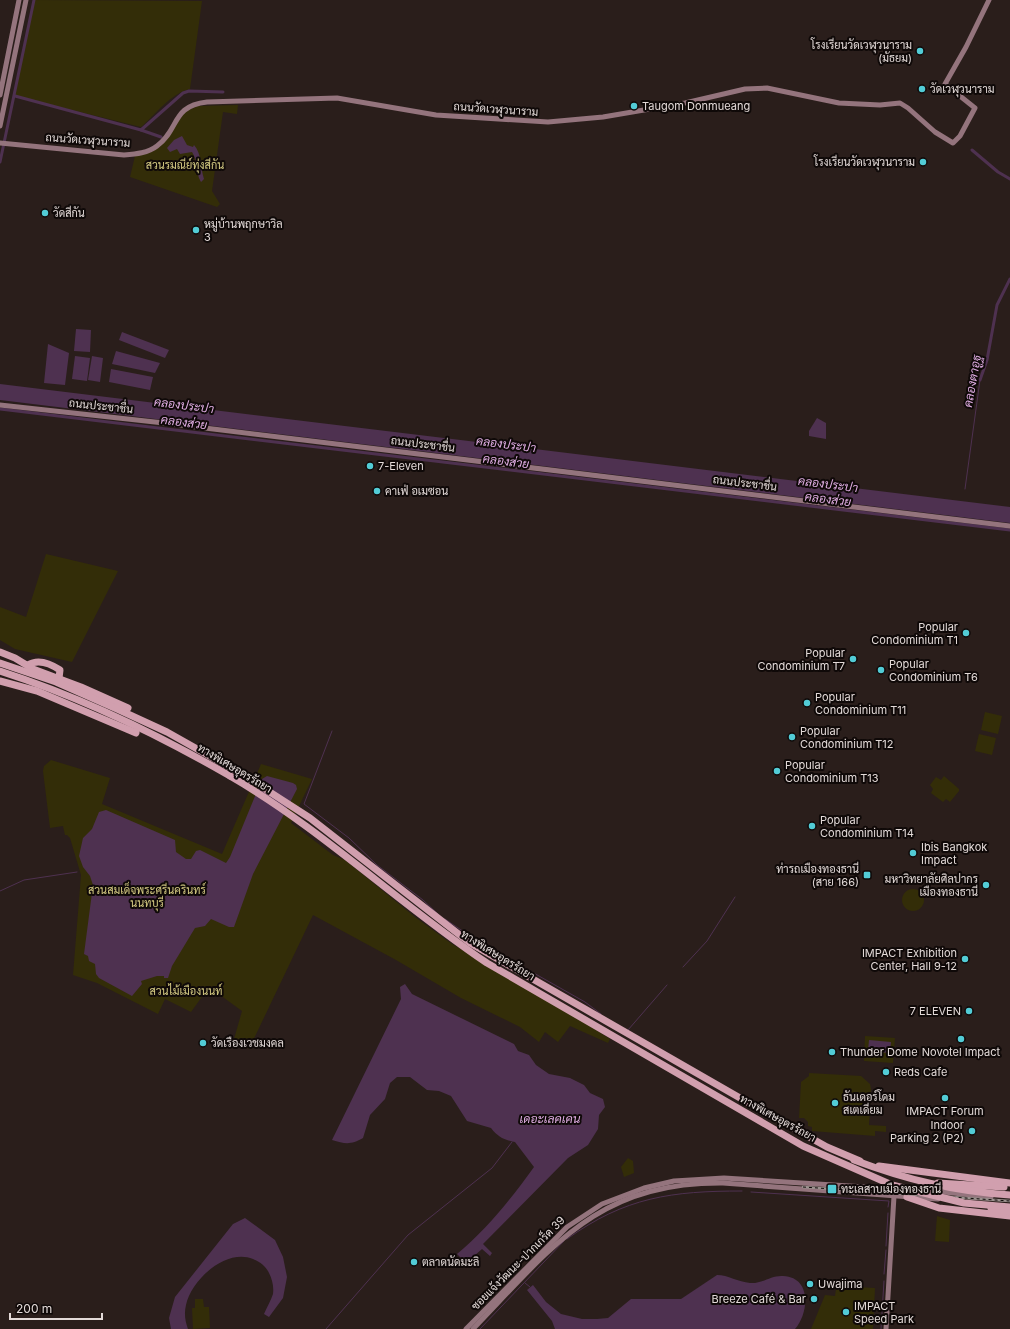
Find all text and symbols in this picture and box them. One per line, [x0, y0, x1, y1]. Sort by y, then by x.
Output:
place label: โรงเรียนวัดเวฬุวนาราม (มัธยม) [810, 37, 912, 65]
marker: โรงเรียนวัดเวฬุวนาราม (มัธยม) [915, 46, 925, 56]
place label: วัดเวฬุวนาราม [930, 82, 995, 98]
marker: วัดเวฬุวนาราม [917, 84, 927, 94]
street label: ถนนวัดเวฬุวนาราม [453, 99, 539, 121]
place label: Taugom Donmueang [642, 99, 750, 113]
marker: Taugom Donmueang [629, 101, 639, 111]
street label: ถนนวัดเวฬุวนาราม [45, 130, 131, 152]
place label: โรงเรียนวัดเวฬุวนาราม [813, 154, 915, 171]
park label: สวนรมณีย์ทุ่งสีกัน [146, 157, 224, 174]
marker: โรงเรียนวัดเวฬุวนาราม [918, 157, 928, 167]
place label: วัดสีกัน [53, 205, 85, 220]
marker: วัดสีกัน [40, 208, 50, 218]
place label: หมู่บ้านพฤกษาวิล 3 [204, 217, 283, 244]
marker: หมู่บ้านพฤกษาวิล 3 [191, 225, 201, 235]
water label: คลองตาอูฐ [960, 353, 985, 409]
street label: ถนนประชาชื่น [68, 392, 134, 416]
water label: คลองประปา [153, 394, 215, 416]
water label: คลองส่วย [160, 412, 208, 432]
street label: ถนนประชาชื่น [390, 429, 456, 455]
water label: คลองประปา [475, 433, 537, 455]
water label: คลองส่วย [482, 451, 530, 471]
place label: 7-Eleven [378, 459, 424, 473]
marker: 7-Eleven [365, 461, 375, 471]
street label: ถนนประชาชื่น [712, 468, 778, 494]
water label: คลองประปา [797, 473, 859, 495]
place label: คาเฟ่ อเมซอน [385, 484, 448, 498]
marker: คาเฟ่ อเมซอน [372, 486, 382, 496]
water label: คลองส่วย [804, 489, 852, 509]
place label: Popular Condominium T1 [871, 620, 958, 647]
marker: Popular Condominium T1 [961, 628, 971, 638]
place label: Popular Condominium T7 [757, 646, 845, 673]
marker: Popular Condominium T7 [848, 654, 858, 664]
place label: Popular Condominium T6 [889, 657, 978, 684]
marker: Popular Condominium T6 [876, 665, 886, 675]
place label: Popular Condominium T11 [815, 690, 906, 717]
marker: Popular Condominium T11 [802, 698, 812, 708]
place label: Popular Condominium T12 [800, 724, 893, 751]
marker: Popular Condominium T12 [787, 732, 797, 742]
street label: ทางพิเศษอุดรรัถยา [194, 740, 275, 797]
place label: Popular Condominium T13 [785, 758, 879, 785]
marker: Popular Condominium T13 [772, 766, 782, 776]
place label: Popular Condominium T14 [820, 813, 914, 840]
marker: Popular Condominium T14 [807, 821, 817, 831]
place label: Ibis Bangkok Impact [921, 840, 987, 867]
marker: Ibis Bangkok Impact [908, 848, 918, 858]
place label: ท่ารถเมืองทองธานี (สาย 166) [776, 861, 859, 889]
marker: ท่ารถเมืองทองธานี (สาย 166) [862, 870, 872, 880]
place label: มหาวิทยาลัยศิลปากร เมืองทองธานี [885, 872, 978, 899]
marker: มหาวิทยาลัยศิลปากร เมืองทองธานี [981, 880, 991, 890]
park label: สวนสมเด็จพระศรีนครินทร์ นนทบุรี [88, 881, 206, 912]
street label: ทางพิเศษอุดรรัถยา [457, 927, 538, 985]
place label: IMPACT Exhibition Center, Hall 9-12 [862, 946, 957, 973]
marker: IMPACT Exhibition Center, Hall 9-12 [960, 954, 970, 964]
park label: สวนไม้เมืองนนท์ [150, 983, 222, 998]
place label: 7 ELEVEN [910, 1004, 961, 1018]
marker: 7 ELEVEN [964, 1006, 974, 1016]
marker: Novotel Impact [956, 1034, 966, 1044]
place label: วัดเรืองเวชมงคล [211, 1036, 284, 1050]
marker: วัดเรืองเวชมงคล [198, 1038, 208, 1048]
place label: Thunder Dome [840, 1045, 918, 1059]
place label: Novotel Impact [922, 1045, 1001, 1059]
marker: Thunder Dome [827, 1047, 837, 1057]
place label: Reds Cafe [894, 1065, 947, 1079]
marker: Reds Cafe [881, 1067, 891, 1077]
place label: ธันเดอร์โดม สเตเดียม [843, 1089, 895, 1117]
street label: ทางพิเศษอุดรรัถยา [737, 1091, 818, 1146]
marker: IMPACT Forum [940, 1093, 950, 1103]
marker: ธันเดอร์โดม สเตเดียม [830, 1098, 840, 1108]
place label: IMPACT Forum [906, 1104, 984, 1118]
water label: เดอะเลคเคน [520, 1111, 581, 1126]
place label: Indoor Parking 2 (P2) [890, 1118, 964, 1145]
marker: Indoor Parking 2 (P2) [967, 1126, 977, 1136]
place label: ทะเลสาบเมืองทองธานี [841, 1181, 941, 1196]
marker: ทะเลสาบเมืองทองธานี [826, 1183, 838, 1195]
street label: ซอยแจ้งวัฒนะ-ปากเกร็ด 39 [467, 1212, 568, 1313]
place label: ตลาดนัดมะลิ [422, 1255, 479, 1269]
marker: ตลาดนัดมะลิ [409, 1257, 419, 1267]
place label: Uwajima [818, 1277, 863, 1291]
marker: Uwajima [805, 1279, 815, 1289]
place label: Breeze Café & Bar [712, 1292, 806, 1306]
marker: Breeze Café & Bar [809, 1294, 819, 1304]
scale bar [10, 1295, 102, 1321]
place label: IMPACT Speed Park [854, 1299, 914, 1326]
text: 200 m [16, 1301, 52, 1316]
marker: IMPACT Speed Park [841, 1307, 851, 1317]

